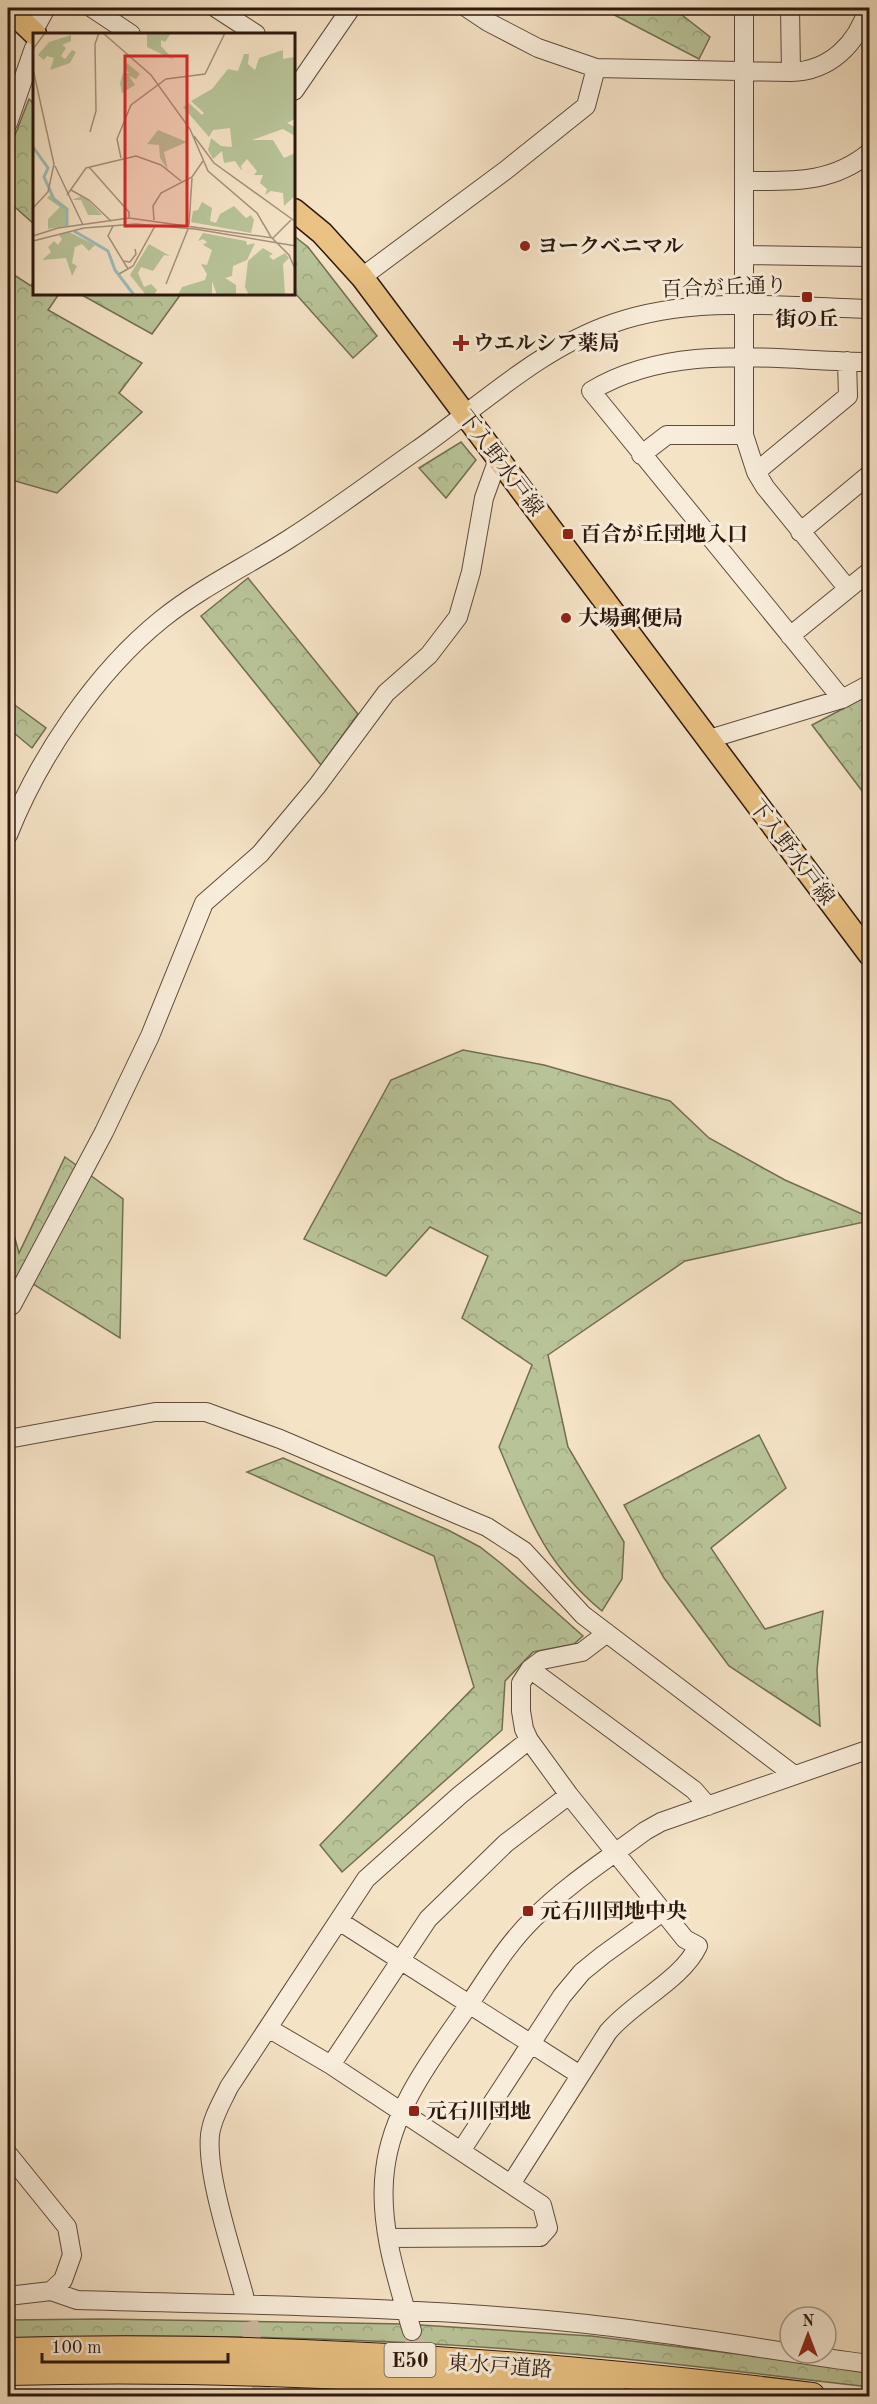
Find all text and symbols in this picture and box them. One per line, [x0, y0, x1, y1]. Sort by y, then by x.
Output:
inset map [33, 33, 296, 296]
place label: ヨークベニマル [537, 236, 684, 258]
marker: ヨークベニマル [518, 239, 532, 253]
street label: 百合が丘通り [661, 274, 787, 301]
marker: 街の丘 [800, 290, 814, 304]
place label: 街の丘 [776, 308, 839, 331]
place label: ウエルシア薬局 [473, 332, 619, 355]
marker: ウエルシア薬局 [454, 336, 468, 350]
street label: 下入野水戸線 [454, 406, 548, 521]
place label: 百合が丘団地入口 [580, 523, 748, 546]
marker: 百合が丘団地入口 [561, 527, 575, 541]
place label: 大場郵便局 [578, 607, 683, 630]
marker: 大場郵便局 [559, 611, 573, 625]
street label: 下入野水戸線 [745, 795, 839, 910]
place label: 元石川団地中央 [540, 1900, 687, 1923]
marker: 元石川団地中央 [521, 1904, 535, 1918]
place label: 元石川団地 [426, 2100, 531, 2123]
marker: 元石川団地 [407, 2104, 421, 2118]
north arrow [778, 2305, 838, 2365]
text: N [802, 2314, 815, 2330]
scale bar [42, 2326, 228, 2364]
text: 100 m [51, 2339, 102, 2357]
road number: E50 [384, 2343, 436, 2377]
street label: 東水戸道路 [447, 2351, 553, 2382]

